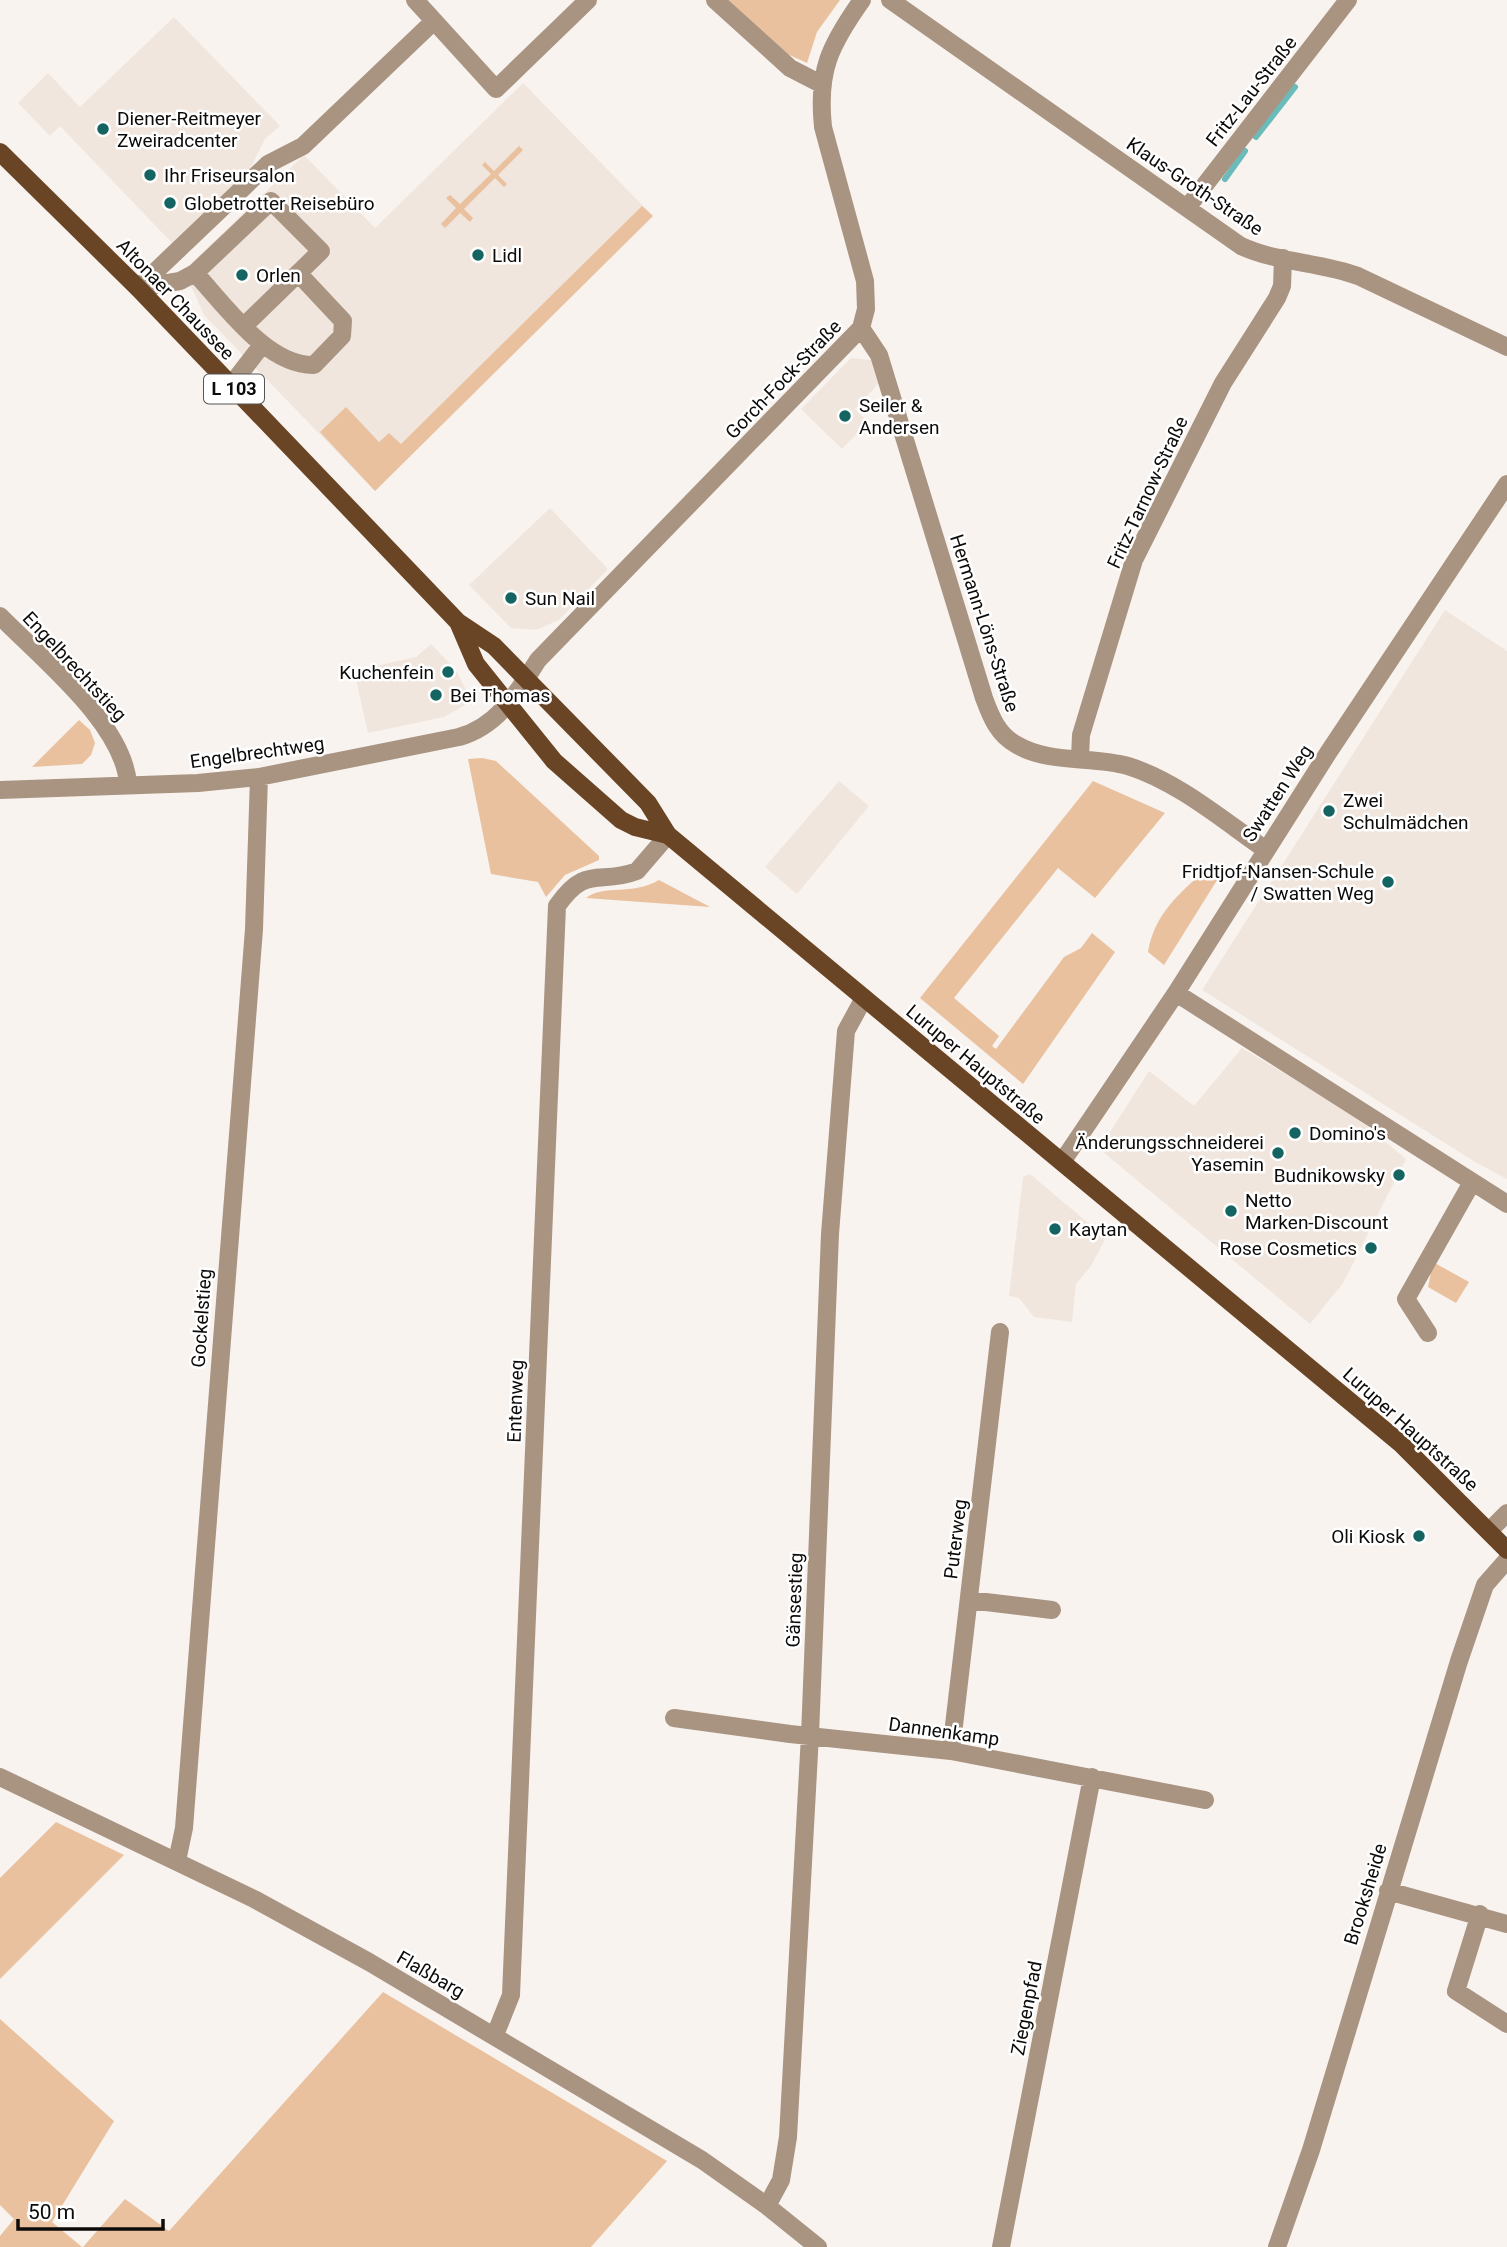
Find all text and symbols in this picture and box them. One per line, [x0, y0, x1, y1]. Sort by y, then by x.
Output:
street label: Fritz-Lau-Straße [1201, 32, 1302, 151]
place label: Diener-Reitmeyer Zweiradcenter [117, 107, 262, 152]
marker: Diener-Reitmeyer Zweiradcenter [95, 121, 111, 137]
street label: Klaus-Groth-Straße [1122, 132, 1267, 241]
place label: Ihr Friseursalon [164, 164, 295, 187]
marker: Ihr Friseursalon [142, 167, 158, 183]
place label: Globetrotter Reisebüro [184, 192, 375, 215]
marker: Globetrotter Reisebüro [162, 195, 178, 211]
street label: Altonaer Chaussee [112, 234, 239, 365]
place label: Lidl [492, 244, 522, 267]
marker: Lidl [470, 247, 486, 263]
place label: Orlen [256, 264, 301, 287]
marker: Orlen [234, 267, 250, 283]
street label: Gorch-Fock-Straße [721, 315, 846, 444]
road number: L 103 [204, 374, 264, 404]
place label: Seiler & Andersen [859, 394, 940, 439]
marker: Seiler & Andersen [837, 408, 853, 424]
street label: Fritz-Tarnow-Straße [1102, 412, 1193, 572]
street label: Hermann-Löns-Straße [945, 532, 1024, 715]
place label: Sun Nail [525, 587, 595, 610]
marker: Sun Nail [503, 590, 519, 606]
street label: Engelbrechtstieg [18, 607, 131, 726]
place label: Kuchenfein [339, 661, 434, 684]
marker: Kuchenfein [440, 664, 456, 680]
place label: Bei Thomas [450, 684, 550, 707]
marker: Bei Thomas [428, 687, 444, 703]
street label: Engelbrechtweg [188, 732, 326, 773]
street label: Swatten Weg [1238, 740, 1317, 846]
place label: Zwei Schulmädchen [1343, 789, 1468, 834]
marker: Zwei Schulmädchen [1321, 803, 1337, 819]
place label: Fridtjof-Nansen-Schule / Swatten Weg [1182, 860, 1374, 905]
marker: Fridtjof-Nansen-Schule / Swatten Weg [1380, 874, 1396, 890]
street label: Luruper Hauptstraße [902, 1000, 1050, 1129]
place label: Domino's [1309, 1122, 1386, 1145]
marker: Domino's [1287, 1125, 1303, 1141]
place label: Änderungsschneiderei Yasemin [1075, 1131, 1264, 1176]
marker: Änderungsschneiderei Yasemin [1270, 1145, 1286, 1161]
place label: Budnikowsky [1274, 1164, 1385, 1187]
marker: Budnikowsky [1391, 1167, 1407, 1183]
place label: Netto Marken-Discount [1245, 1189, 1388, 1234]
marker: Netto Marken-Discount [1223, 1203, 1239, 1219]
place label: Kaytan [1069, 1218, 1127, 1241]
marker: Kaytan [1047, 1221, 1063, 1237]
place label: Rose Cosmetics [1220, 1237, 1357, 1260]
marker: Rose Cosmetics [1363, 1240, 1379, 1256]
street label: Gockelstieg [187, 1268, 216, 1368]
street label: Entenweg [503, 1359, 528, 1443]
street label: Luruper Hauptstraße [1338, 1363, 1483, 1496]
street label: Puterweg [939, 1498, 972, 1580]
place label: Oli Kiosk [1331, 1525, 1405, 1548]
marker: Oli Kiosk [1411, 1528, 1427, 1544]
street label: Gänsestieg [781, 1552, 808, 1648]
street label: Dannenkamp [887, 1712, 1001, 1751]
street label: Brooksheide [1339, 1841, 1392, 1948]
street label: Flaßbarg [393, 1946, 469, 2003]
street label: Ziegenpfad [1006, 1959, 1047, 2057]
scale bar [18, 2188, 163, 2232]
text: 50 m [28, 2200, 75, 2224]

